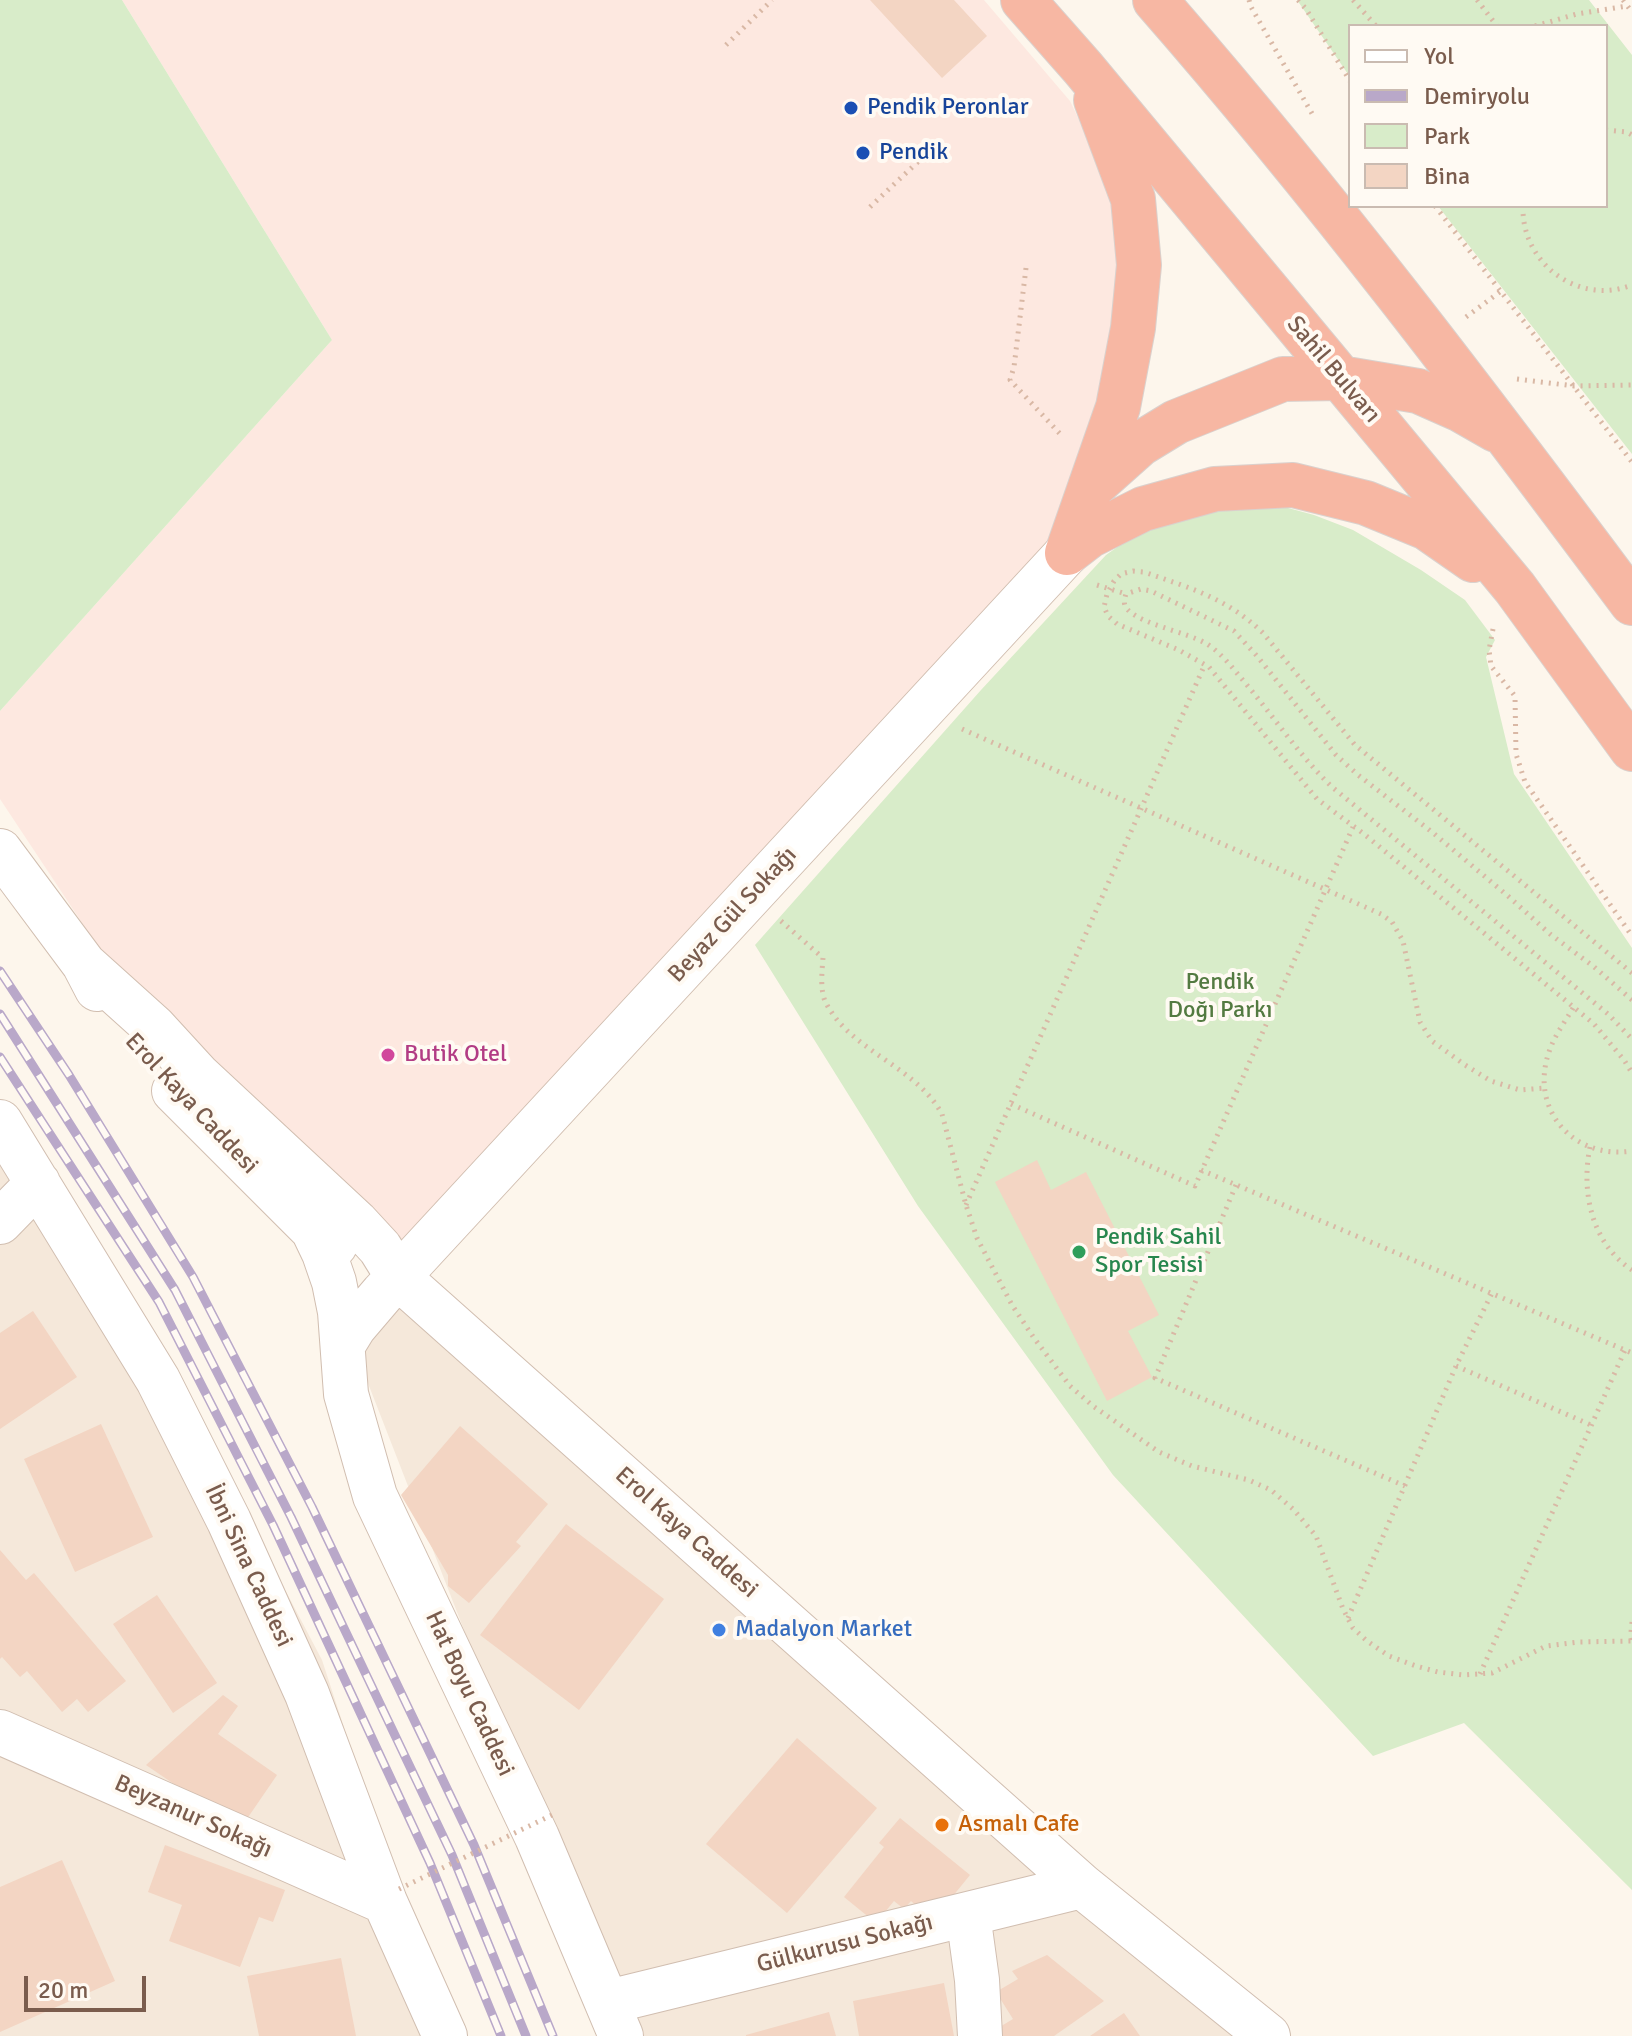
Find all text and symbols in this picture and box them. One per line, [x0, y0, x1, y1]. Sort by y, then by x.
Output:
legend [1348, 24, 1608, 208]
text: Yol [1424, 41, 1454, 71]
text: Demiryolu [1424, 81, 1530, 111]
place label: Pendik Peronlar [867, 94, 1029, 122]
marker: Pendik Peronlar [842, 99, 860, 117]
text: Park [1424, 121, 1470, 151]
place label: Pendik [879, 139, 948, 167]
marker: Pendik [854, 144, 872, 162]
text: Bina [1424, 161, 1470, 191]
street label: Sahil Bulvarı [1280, 311, 1386, 429]
street label: Beyaz Gül Sokağı [663, 841, 803, 989]
park label: Pendik Doğı Parkı [1168, 969, 1272, 1025]
street label: Erol Kaya Caddesi [118, 1028, 264, 1180]
place label: Butik Otel [404, 1041, 507, 1069]
marker: Butik Otel [379, 1046, 397, 1064]
place label: Pendik Sahil Spor Tesisi [1095, 1224, 1222, 1280]
marker: Pendik Sahil Spor Tesisi [1070, 1243, 1088, 1261]
street label: Erol Kaya Caddesi [609, 1461, 763, 1605]
street label: İbni Sina Caddesi [198, 1480, 298, 1652]
street label: Hat Boyu Caddesi [418, 1607, 520, 1781]
place label: Madalyon Market [735, 1616, 912, 1644]
marker: Madalyon Market [710, 1621, 728, 1639]
street label: Beyzanur Sokağı [110, 1769, 276, 1865]
place label: Asmalı Cafe [958, 1811, 1080, 1839]
marker: Asmalı Cafe [933, 1816, 951, 1834]
street label: Gülkurusu Sokağı [754, 1908, 936, 1980]
scale bar [28, 1960, 150, 2010]
text: 20 m [38, 1975, 88, 2005]

